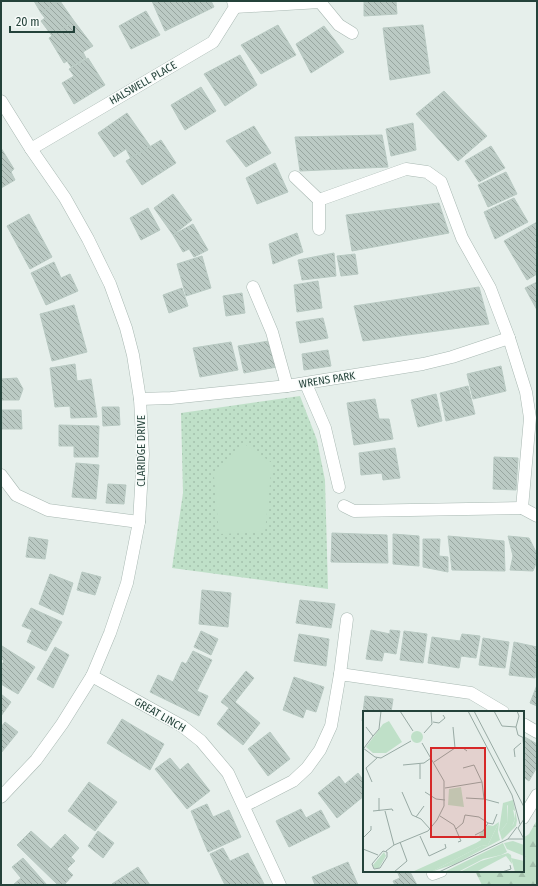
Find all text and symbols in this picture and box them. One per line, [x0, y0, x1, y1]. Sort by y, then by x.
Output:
scale bar [10, 8, 74, 34]
text: 20 m [16, 15, 40, 29]
street label: HALSWELL PLACE [107, 59, 179, 107]
street label: WRENS PARK [298, 369, 356, 391]
street label: CLARIDGE DRIVE [135, 415, 148, 487]
street label: GREAT LINCH [132, 695, 188, 735]
inset map [363, 711, 524, 872]

